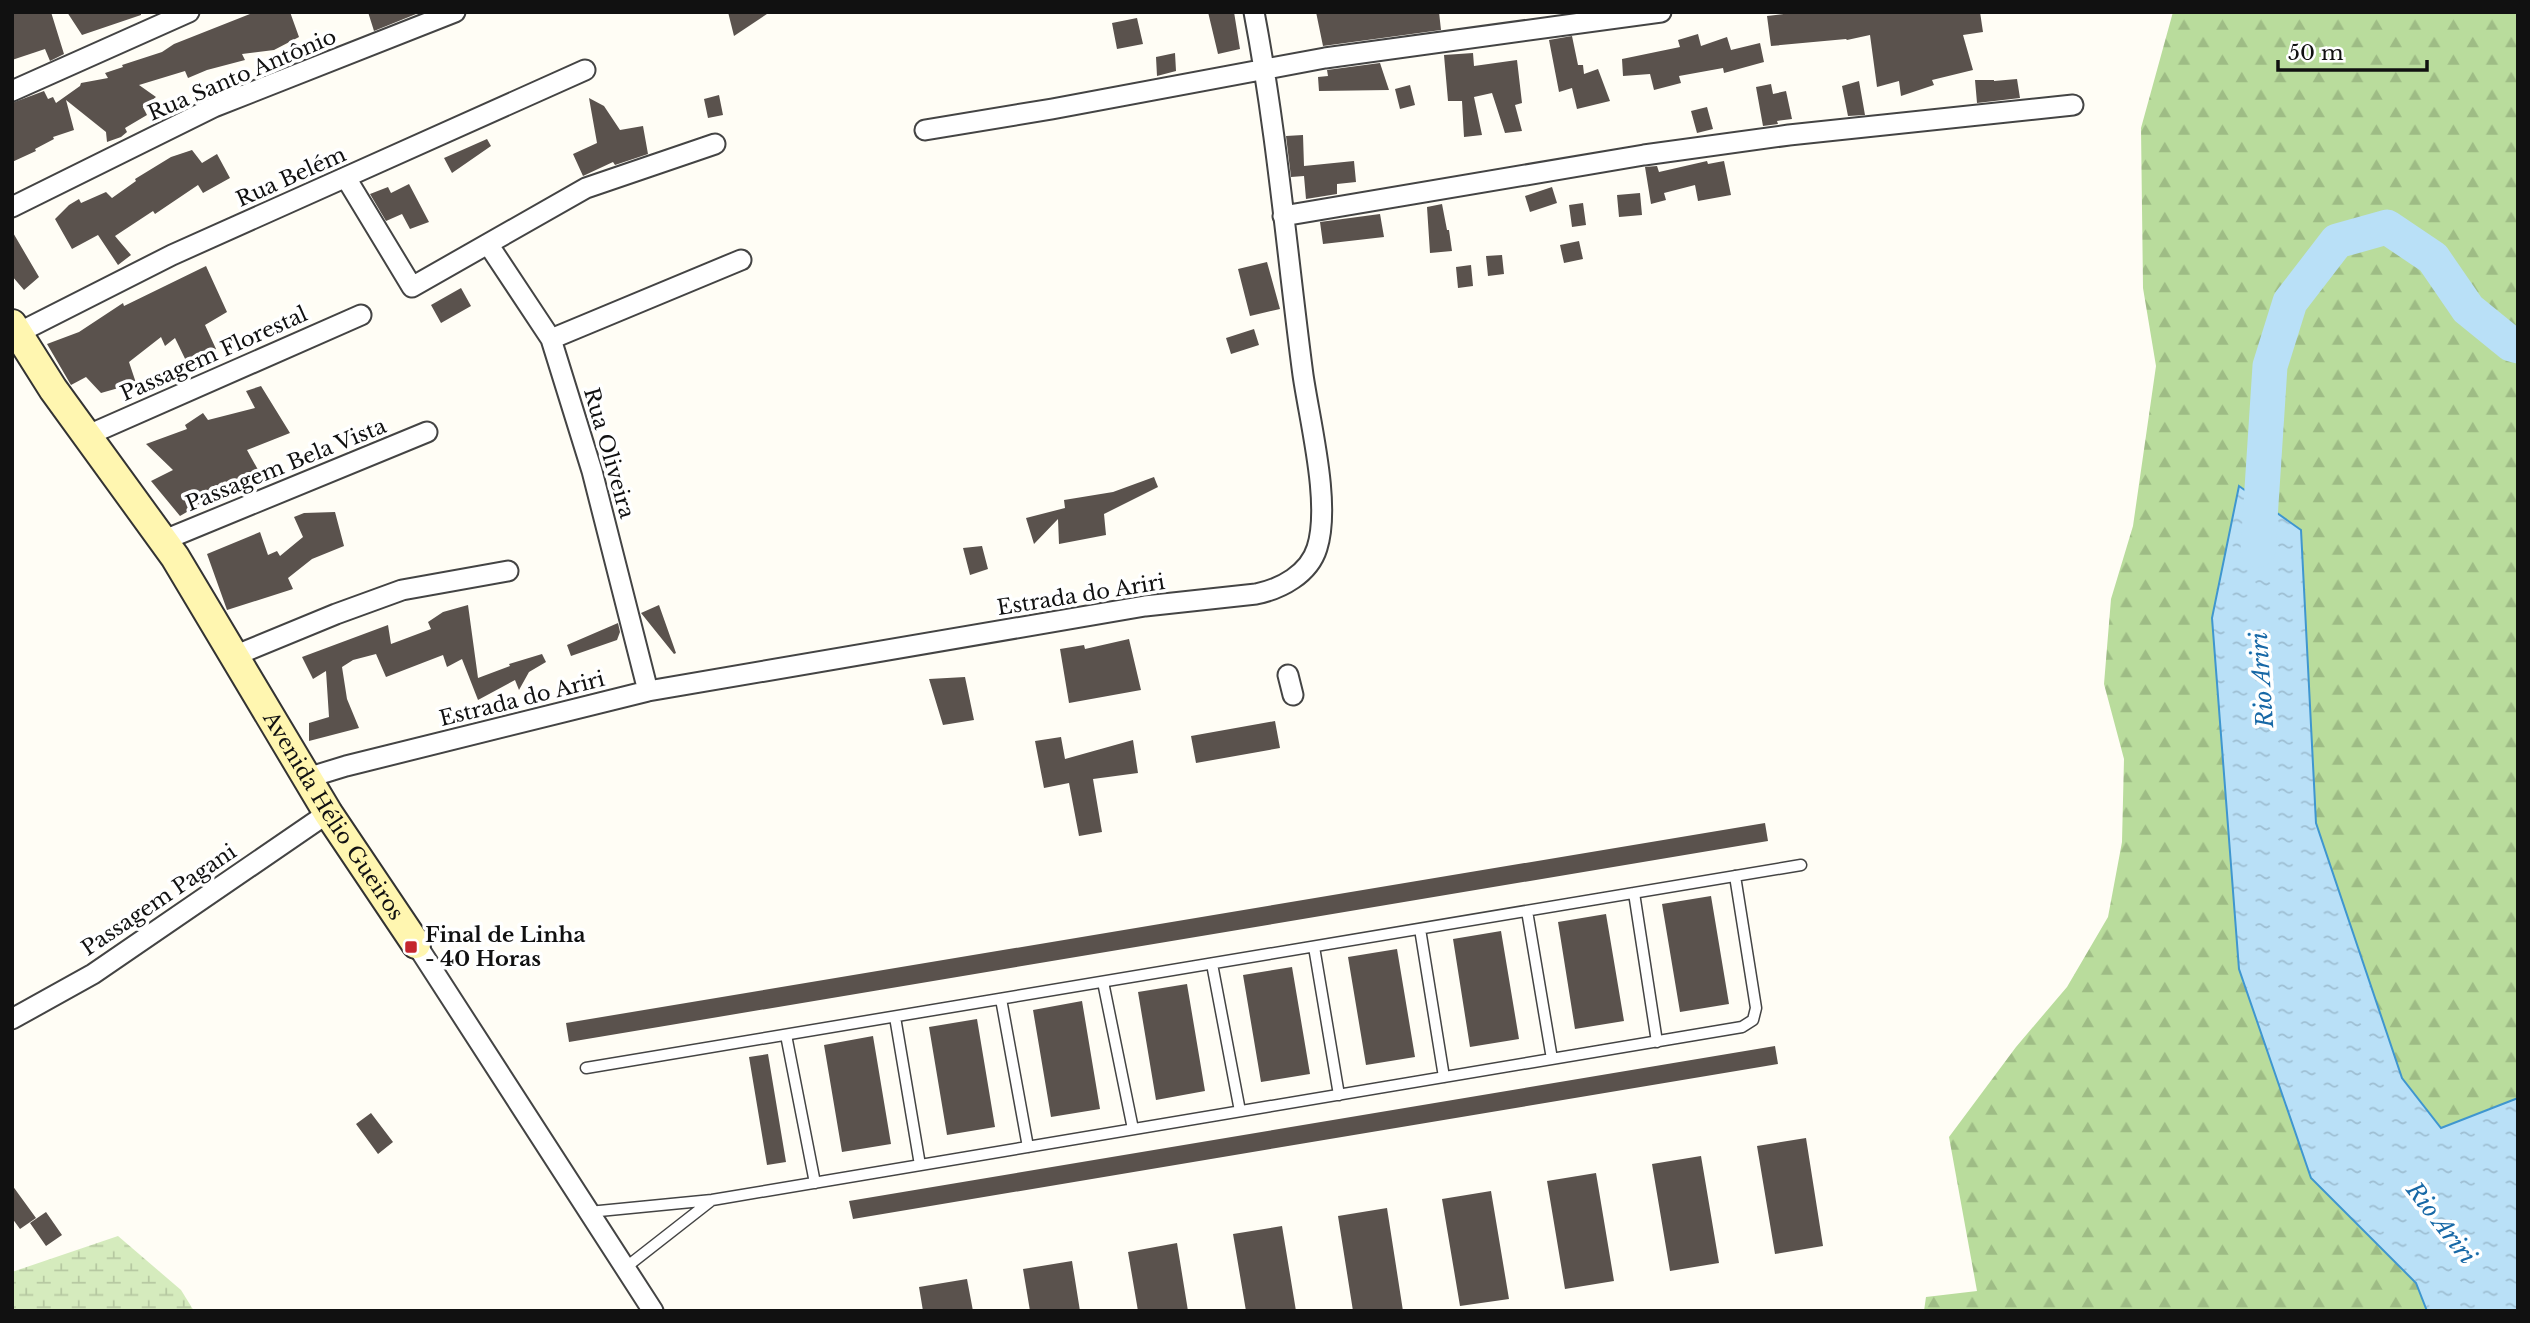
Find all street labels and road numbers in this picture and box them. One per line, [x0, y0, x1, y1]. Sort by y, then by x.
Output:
street label: Rua Santo Antônio [144, 24, 340, 126]
street label: Rua Belém [232, 141, 350, 213]
street label: Passagem Florestal [116, 301, 312, 407]
street label: Rua Oliveira [578, 385, 640, 522]
street label: Passagem Bela Vista [182, 413, 390, 517]
street label: Estrada do Ariri [995, 569, 1167, 621]
street label: Estrada do Ariri [437, 666, 607, 732]
street label: Avenida Hélio Gueiros [257, 706, 409, 925]
street label: Passagem Pagani [77, 839, 241, 961]

